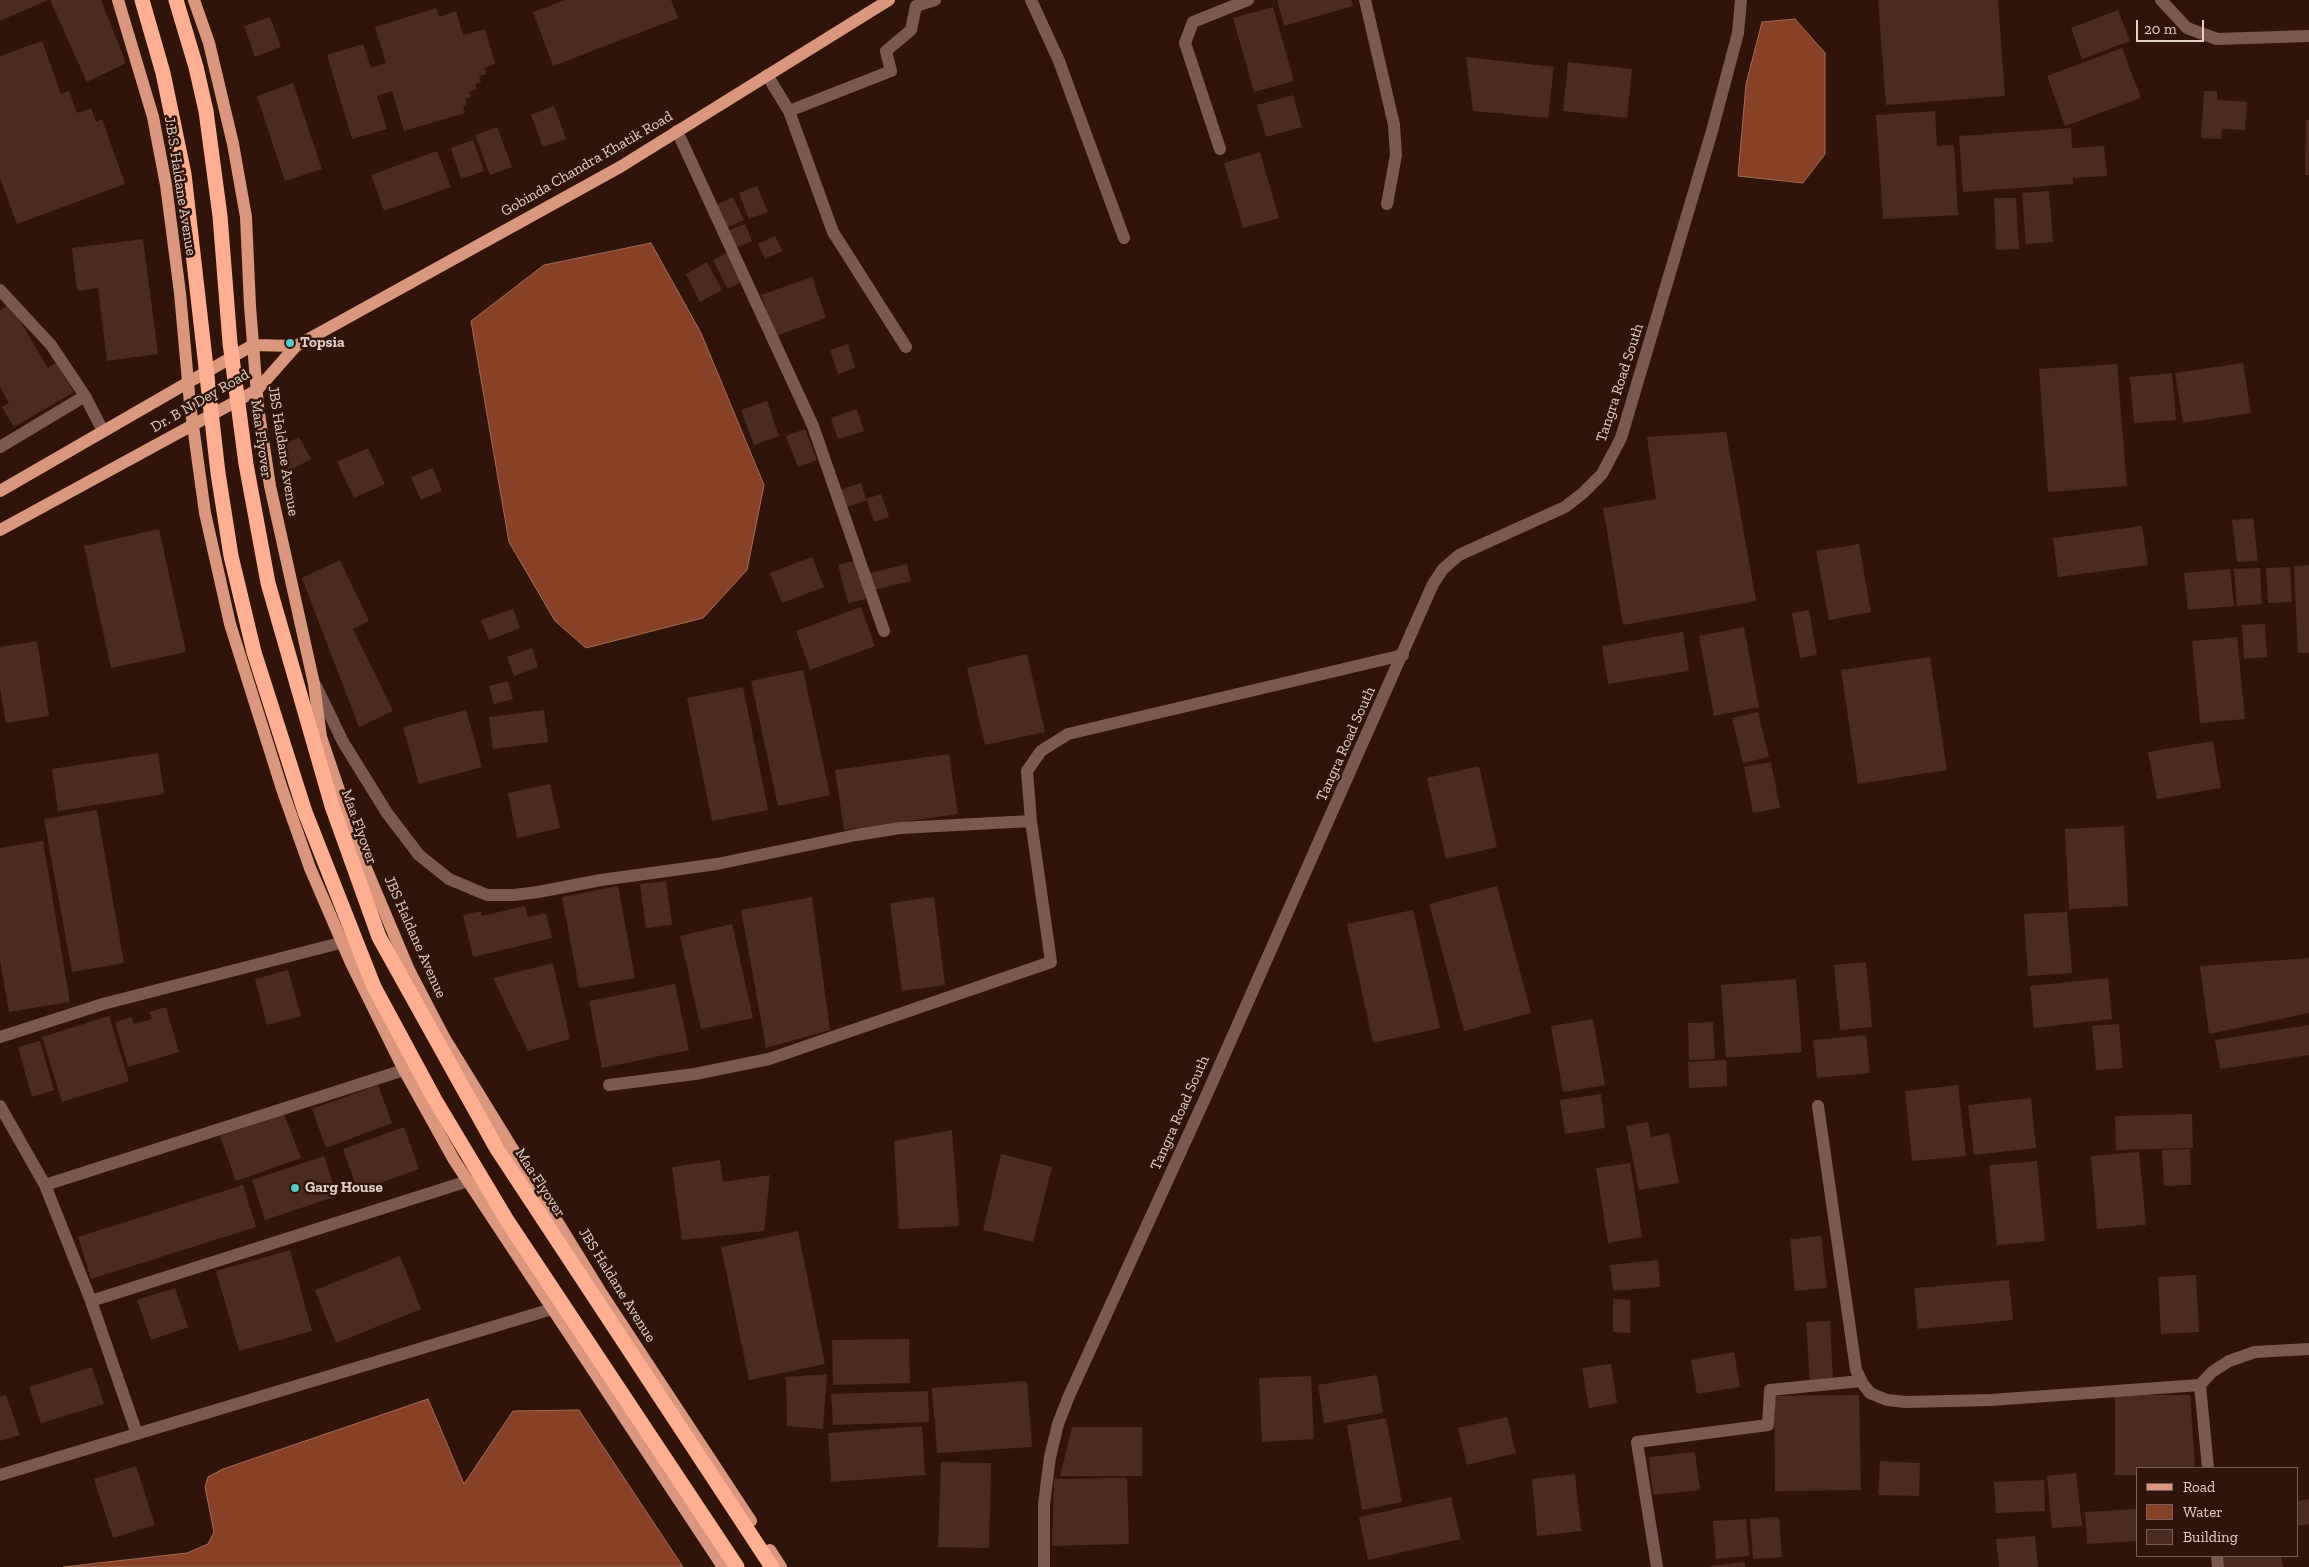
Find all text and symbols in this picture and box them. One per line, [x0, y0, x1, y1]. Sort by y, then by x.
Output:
scale bar [2139, 10, 2206, 42]
text: 20 m [2144, 20, 2177, 38]
street label: Gobinda Chandra Khatik Road [498, 107, 676, 221]
street label: J.B.S. Haldane Avenue [160, 115, 200, 257]
street label: Tangra Road South [1592, 321, 1648, 445]
place label: Topsia [300, 334, 344, 352]
marker: Topsia [284, 337, 296, 349]
street label: Dr. B N Dey Road [148, 366, 252, 436]
street label: JBS Haldane Avenue [264, 385, 302, 517]
street label: Maa Flyover [247, 399, 275, 479]
street label: Tangra Road South [1313, 684, 1379, 804]
street label: Maa Flyover [337, 787, 381, 867]
street label: JBS Haldane Avenue [380, 873, 450, 1001]
street label: Tangra Road South [1147, 1053, 1213, 1173]
street label: Maa Flyover [511, 1145, 569, 1221]
place label: Garg House [305, 1179, 383, 1197]
marker: Garg House [289, 1182, 301, 1194]
street label: JBS Haldane Avenue [574, 1224, 660, 1346]
legend [2136, 1467, 2299, 1557]
text: Road [2183, 1478, 2215, 1496]
text: Water [2183, 1503, 2223, 1521]
text: Building [2183, 1528, 2238, 1546]

